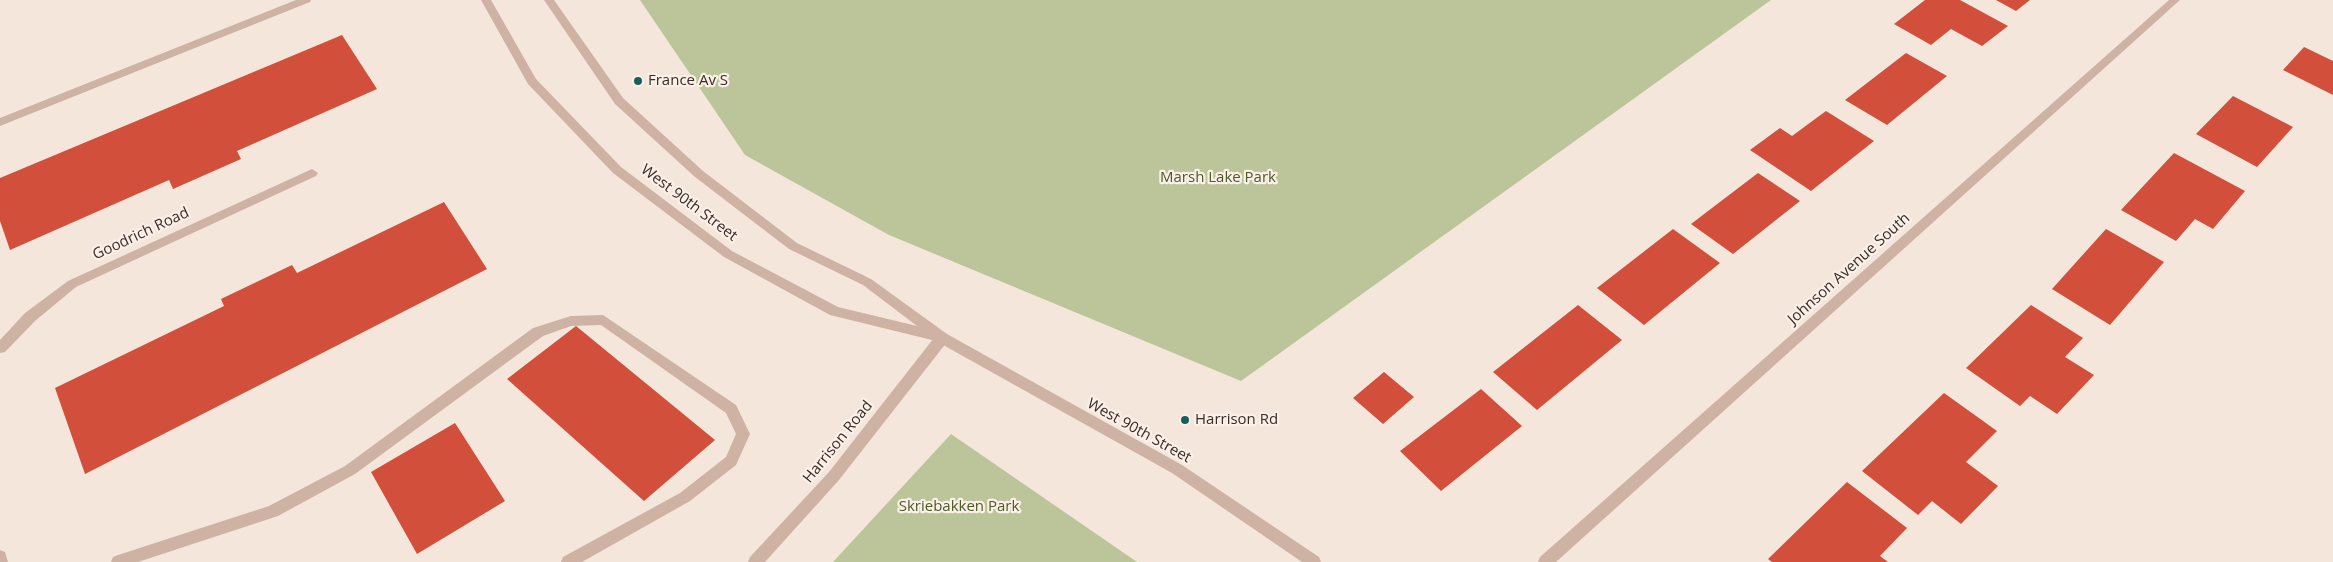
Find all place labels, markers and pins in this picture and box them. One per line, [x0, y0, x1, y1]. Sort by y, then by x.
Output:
place label: France Av S [648, 72, 728, 90]
marker: France Av S [632, 75, 644, 87]
place label: Harrison Rd [1195, 411, 1278, 429]
marker: Harrison Rd [1179, 414, 1191, 426]

